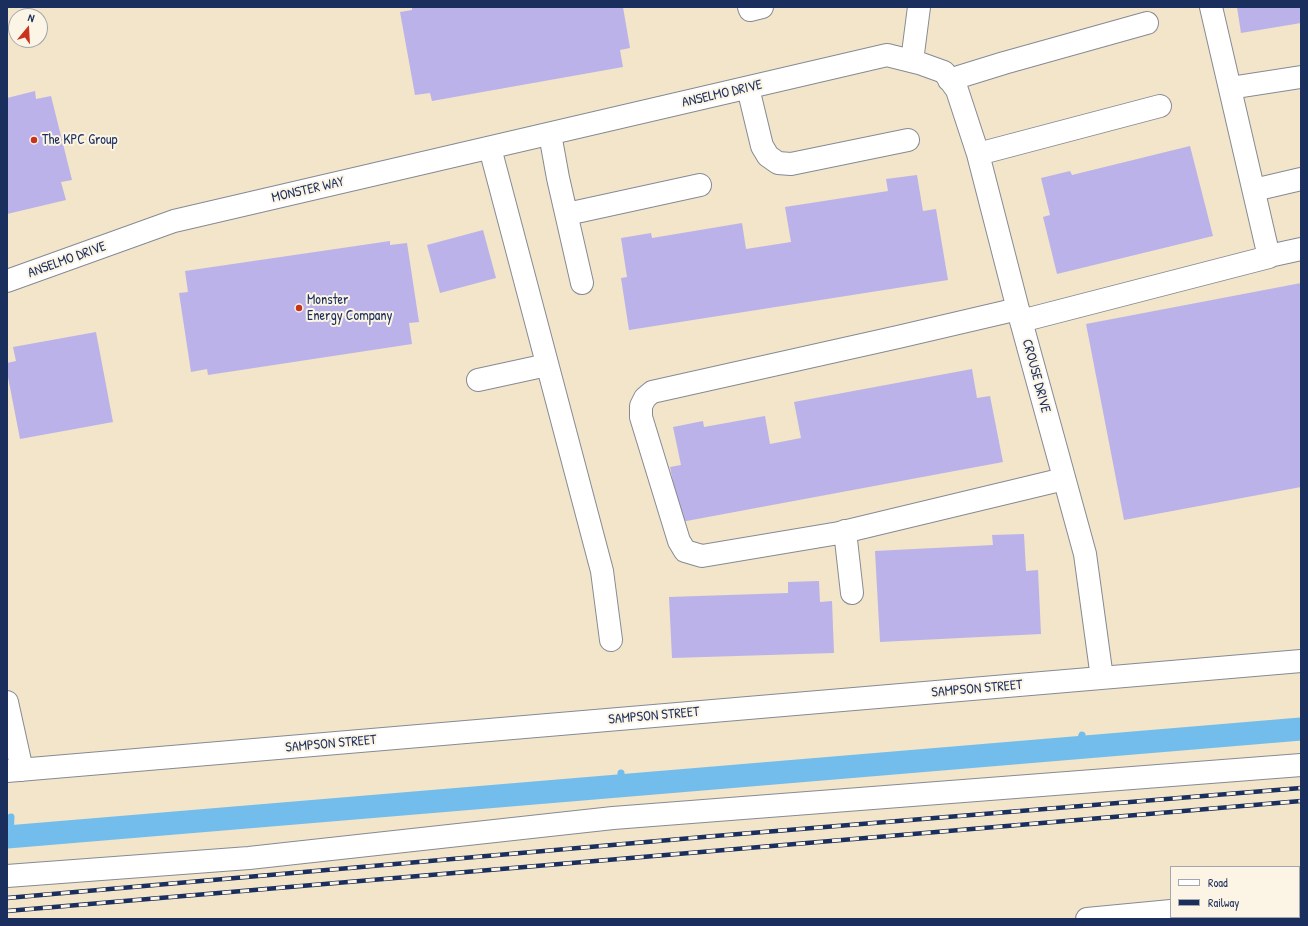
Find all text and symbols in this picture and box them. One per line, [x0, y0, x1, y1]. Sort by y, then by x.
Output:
north arrow [8, 8, 48, 48]
text: N [26, 10, 36, 25]
street label: ANSELMO DRIVE [680, 77, 764, 111]
place label: The KPC Group [42, 132, 118, 148]
marker: The KPC Group [29, 135, 39, 145]
street label: MONSTER WAY [270, 173, 346, 207]
street label: ANSELMO DRIVE [26, 238, 108, 282]
place label: Monster Energy Company [307, 292, 392, 324]
marker: Monster Energy Company [294, 303, 304, 313]
street label: CROUSE DRIVE [1018, 337, 1054, 415]
street label: SAMPSON STREET [931, 677, 1023, 701]
street label: SAMPSON STREET [608, 704, 700, 728]
street label: SAMPSON STREET [285, 732, 377, 756]
legend [1170, 866, 1300, 918]
text: Road [1208, 874, 1228, 891]
text: Railway [1208, 894, 1239, 911]

